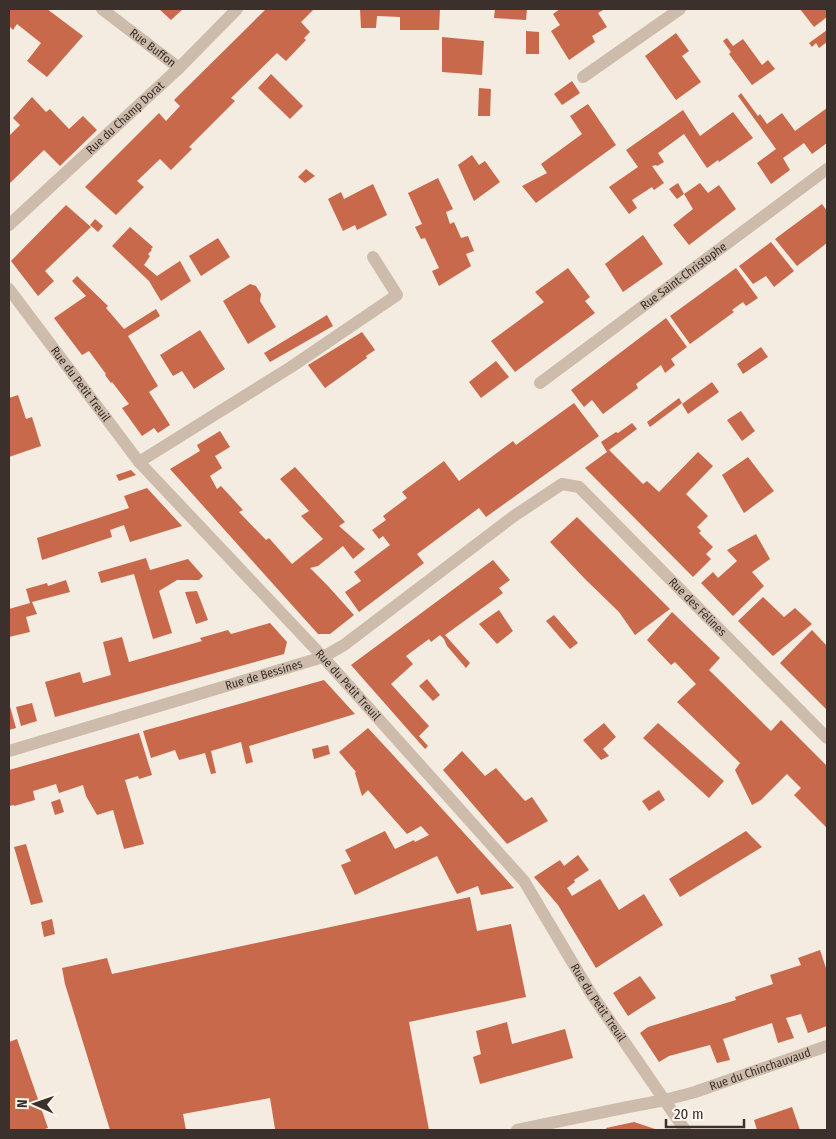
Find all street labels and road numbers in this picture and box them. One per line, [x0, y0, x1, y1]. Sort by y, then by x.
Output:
street label: Rue Buffon [127, 26, 179, 70]
street label: Rue du Champ Dorat [83, 78, 167, 157]
street label: Rue Saint-Christophe [638, 239, 729, 313]
street label: Rue du Petit Treuil [48, 344, 113, 424]
street label: Rue des Félines [666, 575, 729, 639]
street label: Rue du Petit Treuil [313, 647, 383, 723]
street label: Rue de Bessines [224, 657, 304, 693]
street label: Rue du Petit Treuil [568, 961, 629, 1044]
street label: Rue du Chinchauvaud [708, 1045, 813, 1093]

